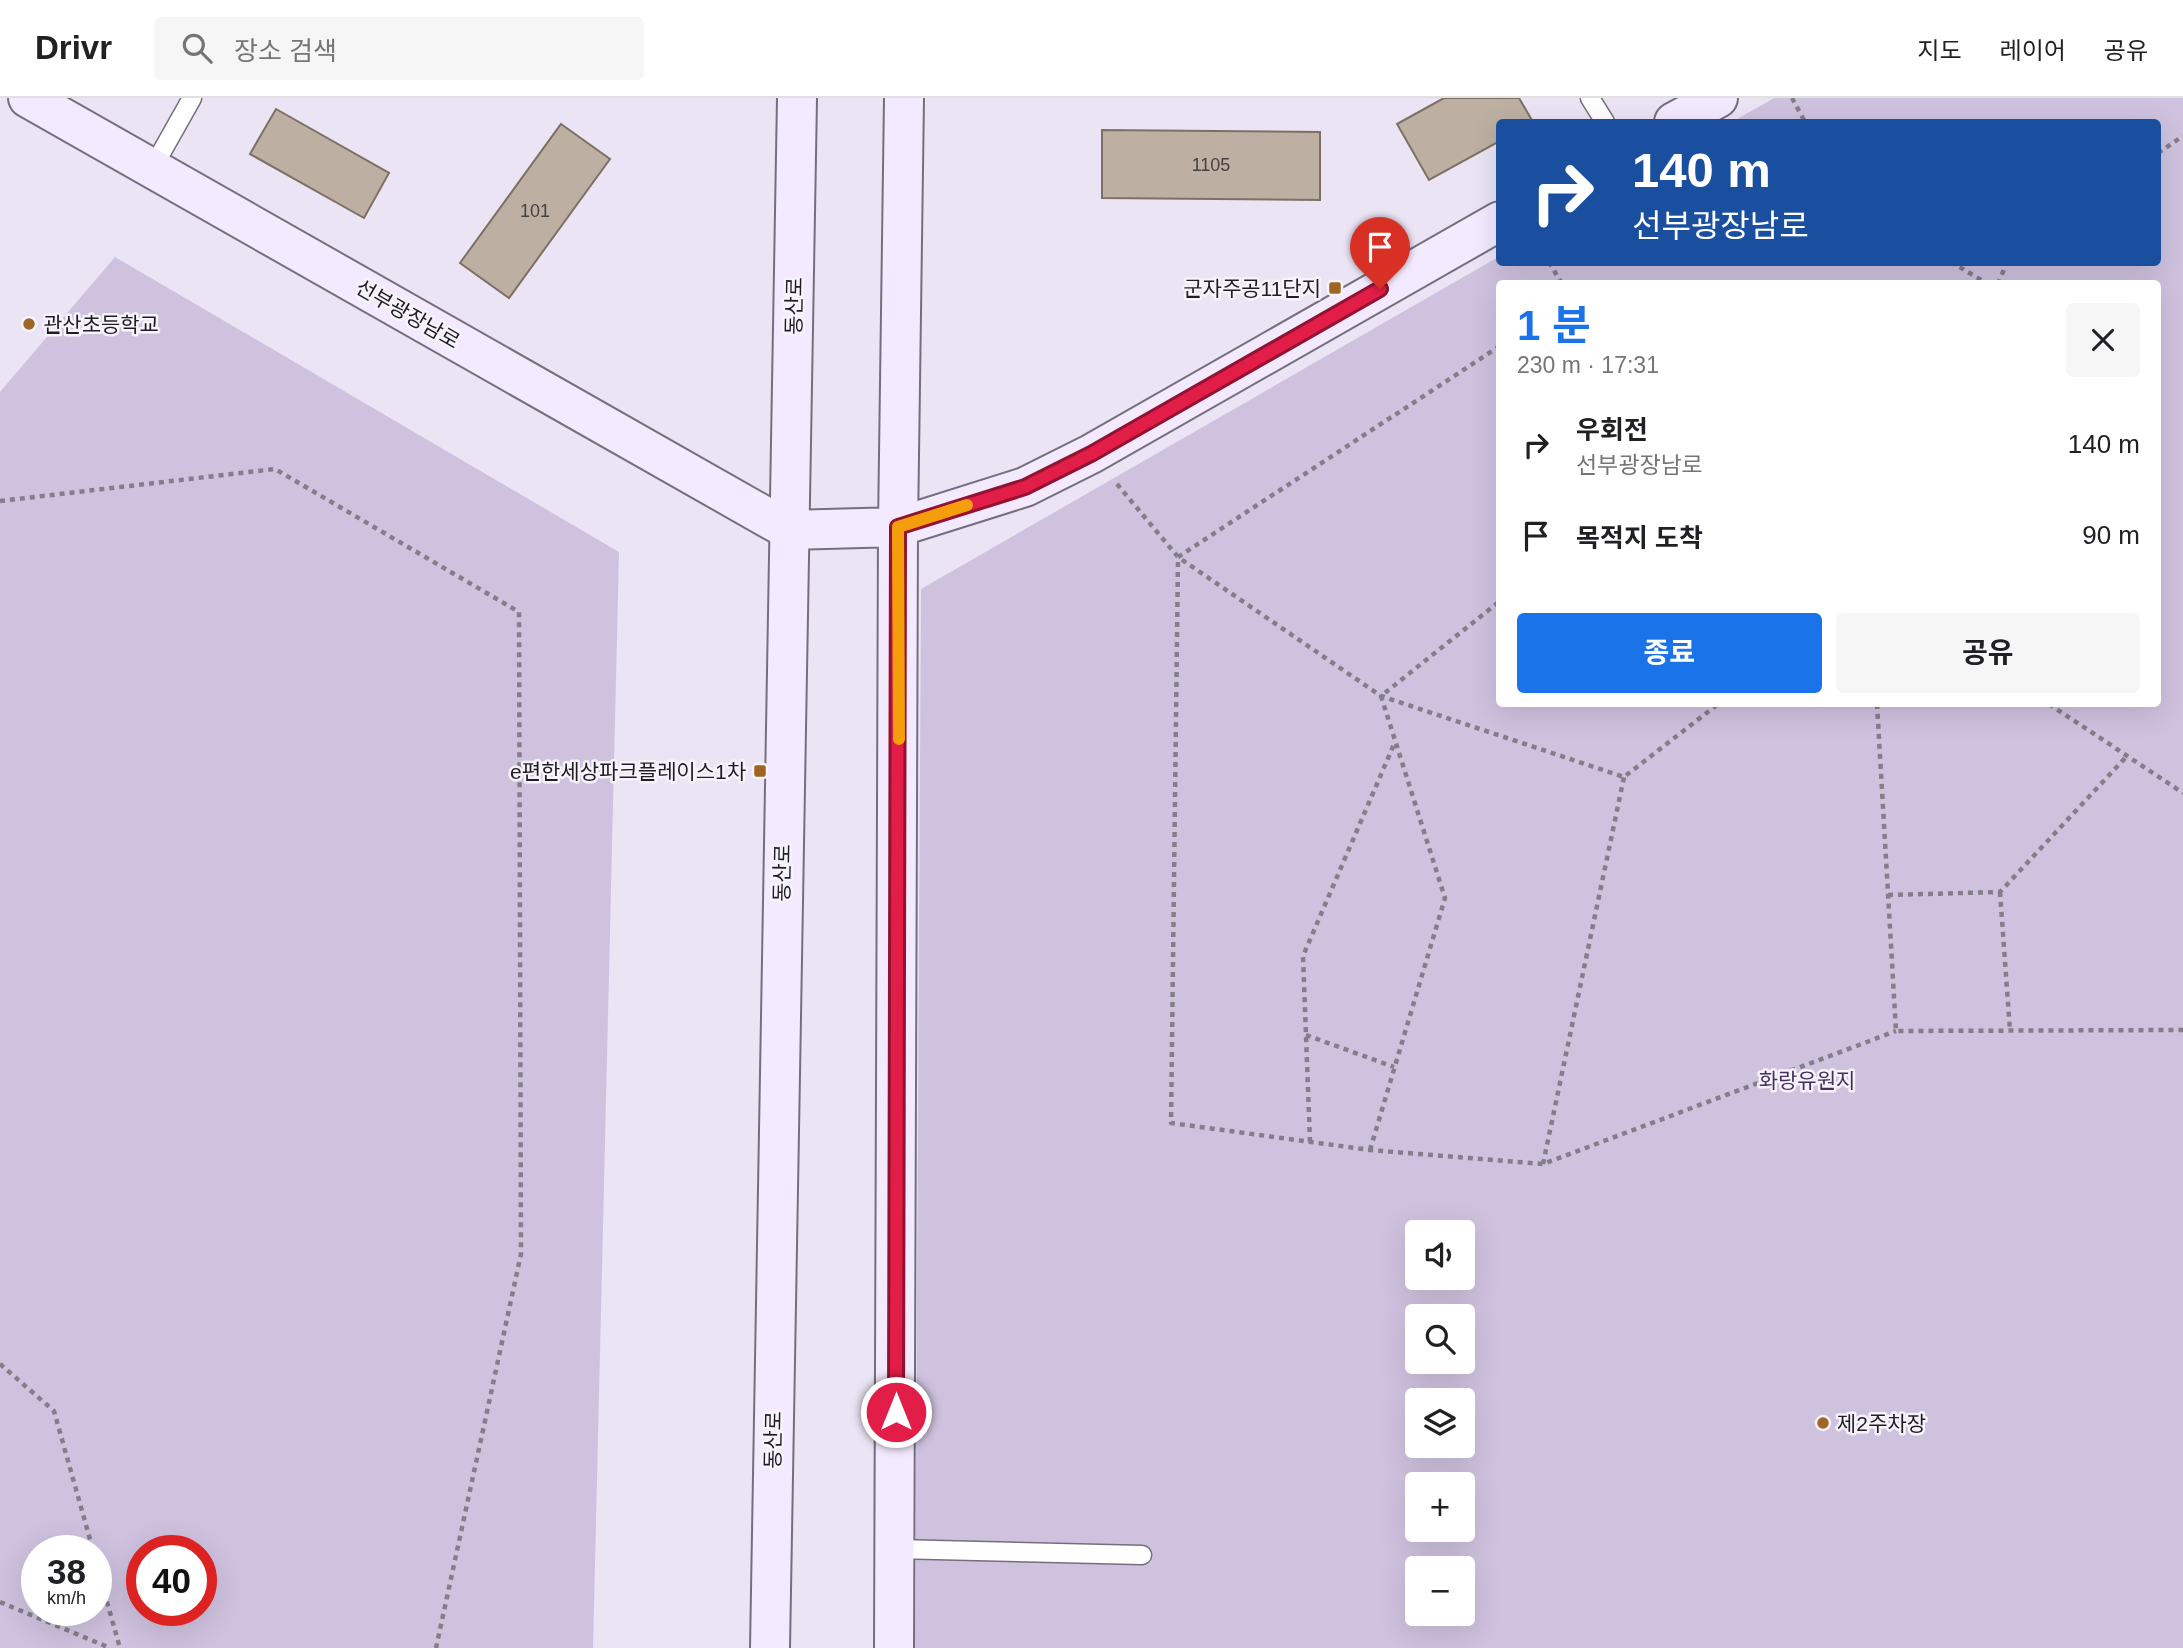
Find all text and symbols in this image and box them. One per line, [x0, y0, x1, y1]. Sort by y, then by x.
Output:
search box [154, 17, 644, 80]
text: Drivr [35, 29, 112, 66]
icon: search [178, 29, 216, 67]
text: 장소 검색 [234, 36, 337, 66]
text: 지도 [1917, 37, 1962, 64]
text: 레이어 [2000, 37, 2066, 64]
text: 공유 [2104, 37, 2148, 64]
text: 140 m [1632, 143, 1771, 197]
icon: right [1517, 147, 1608, 238]
house number: 1105 [1192, 155, 1230, 175]
house number: 101 [520, 201, 550, 221]
text: 선부광장남로 [1632, 208, 1809, 244]
pin [1350, 217, 1410, 289]
icon: arrive [1361, 228, 1399, 266]
street label: 선부광장남로 [352, 275, 464, 353]
street label: 동산로 [782, 277, 806, 335]
place label: 군자주공11단지 [1183, 277, 1321, 300]
marker: 군자주공11단지 [1327, 280, 1343, 296]
text: 1 분 [1517, 302, 1591, 349]
button: close [2066, 303, 2140, 377]
place label: 관산초등학교 [43, 313, 159, 336]
marker: 관산초등학교 [21, 316, 37, 332]
text: 230 m · 17:31 [1517, 352, 1659, 378]
text: 우회전 [1576, 415, 1648, 445]
icon: right [1517, 426, 1555, 464]
text: 140 m [2068, 429, 2140, 459]
text: 선부광장남로 [1576, 452, 1703, 478]
icon: arrive [1517, 517, 1555, 555]
text: 90 m [2082, 520, 2140, 550]
text: 목적지 도착 [1576, 523, 1703, 553]
button: 종료 [1517, 613, 1822, 693]
button: 공유 [1836, 613, 2140, 693]
place label: e편한세상파크플레이스1차 [510, 760, 746, 783]
marker: e편한세상파크플레이스1차 [752, 763, 768, 779]
street label: 동산로 [770, 844, 794, 902]
park label: 화랑유원지 [1759, 1069, 1855, 1092]
map controls [1405, 1220, 1475, 1626]
button: sound [1405, 1220, 1475, 1290]
button: search [1405, 1304, 1475, 1374]
position arrow [859, 1375, 933, 1449]
button: layers [1405, 1388, 1475, 1458]
street label: 동산로 [761, 1411, 785, 1469]
place label: 제2주차장 [1837, 1412, 1926, 1435]
marker: 제2주차장 [1815, 1415, 1831, 1431]
button: + [1405, 1472, 1475, 1542]
speed limit sign: 40 [126, 1535, 217, 1626]
text: 38 [47, 1552, 86, 1591]
button: − [1405, 1556, 1475, 1626]
text: km/h [47, 1588, 86, 1608]

